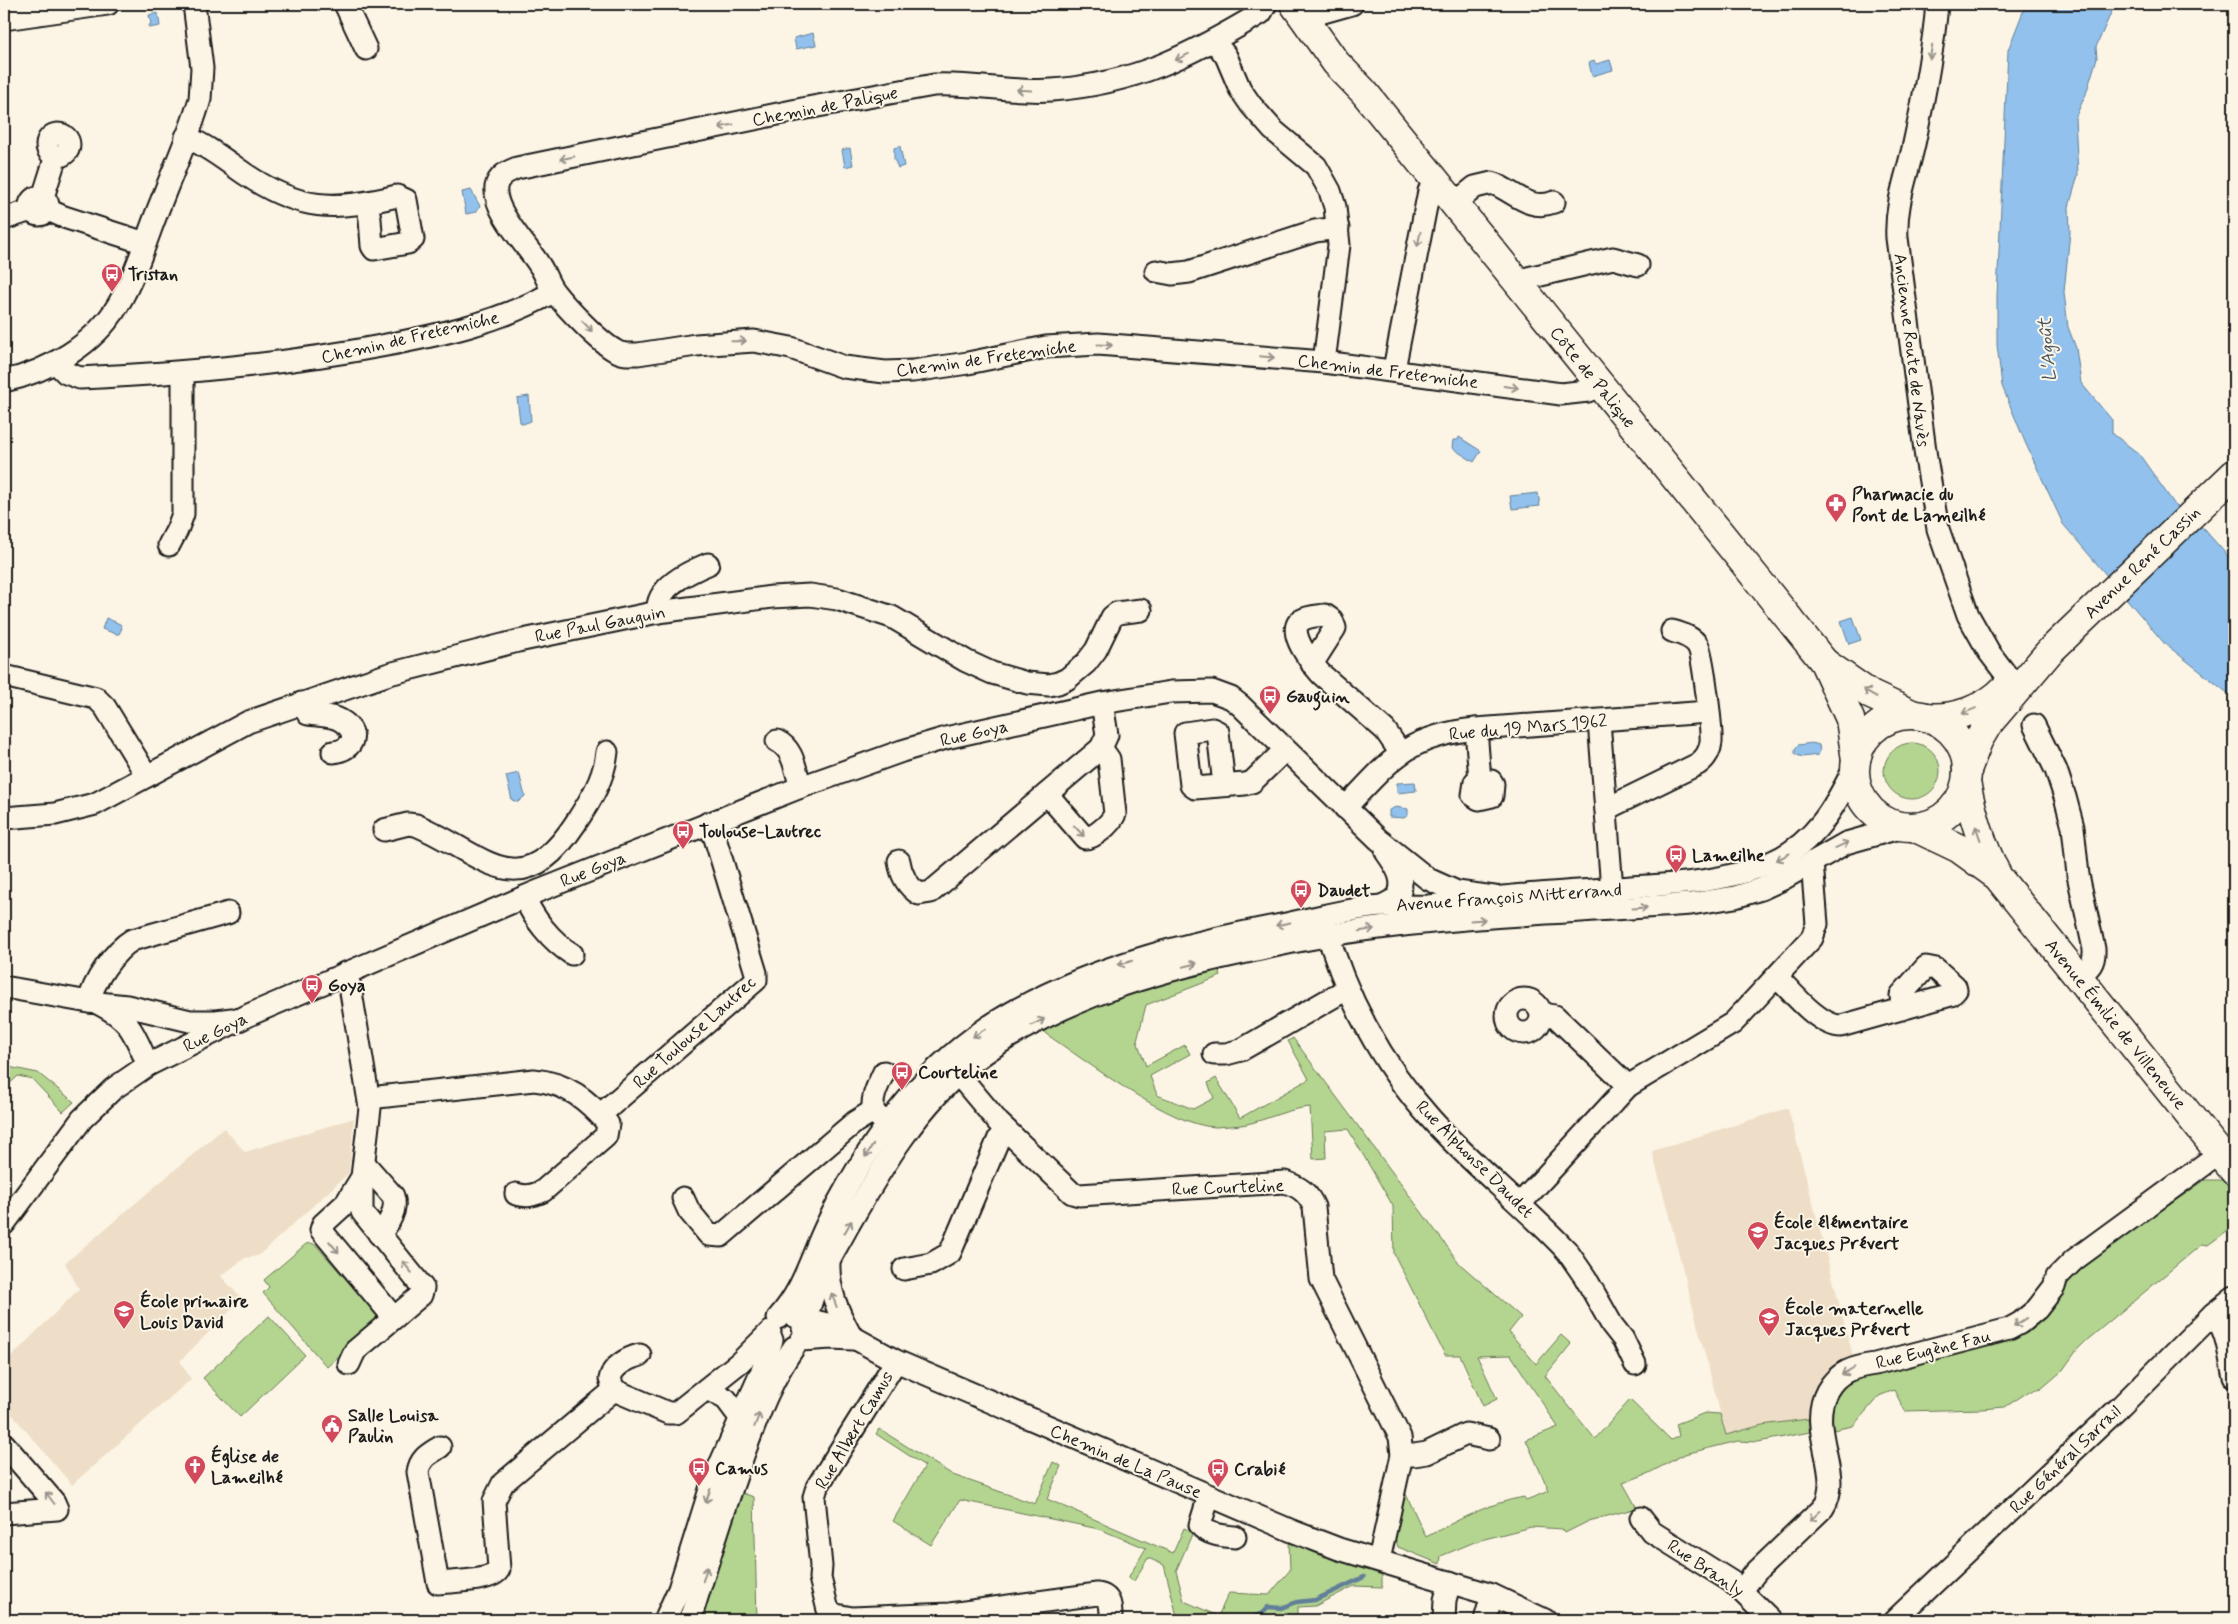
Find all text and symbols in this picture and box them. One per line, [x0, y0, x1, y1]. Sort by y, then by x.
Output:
one-way arrow [1925, 44, 1935, 60]
one-way arrow [1175, 53, 1190, 62]
street label: Chemin de Palique [750, 81, 900, 133]
one-way arrow [1017, 85, 1033, 94]
one-way arrow [719, 121, 735, 131]
one-way arrow [559, 153, 575, 163]
one-way arrow [1414, 231, 1423, 247]
street label: Ancienne Route de Navès [1887, 252, 1935, 448]
bus stop icon: Tristan [100, 262, 124, 293]
place label: Tristan [128, 263, 178, 287]
street label: Chemin de Fretemiche [319, 306, 502, 370]
water label: L'Agoût [2032, 316, 2063, 383]
one-way arrow [581, 320, 593, 333]
street label: Côte de Palique [1544, 322, 1641, 434]
street label: Chemin de Fretemiche [895, 334, 1078, 384]
one-way arrow [730, 336, 747, 346]
one-way arrow [1096, 340, 1112, 349]
street label: Chemin de Fretemiche [1296, 349, 1480, 395]
one-way arrow [1259, 352, 1275, 362]
one-way arrow [1502, 382, 1518, 392]
place label: Pharmacie du Pont de Lameilhé [1852, 483, 1986, 528]
pharmacy icon: Pharmacie du Pont de Lameilhé [1824, 492, 1848, 523]
street label: Avenue René Cassin [2079, 501, 2206, 624]
street label: Rue Paul Gauguin [533, 601, 667, 649]
bus stop icon: Gauguin [1258, 684, 1282, 715]
place label: Gauguin [1286, 685, 1351, 711]
one-way arrow [1863, 688, 1877, 698]
one-way arrow [1961, 707, 1976, 716]
street label: Rue du 19 Mars 1962 [1448, 709, 1608, 747]
street label: Rue Goya [938, 715, 1010, 753]
bus stop icon: Toulouse-Lautrec [671, 819, 695, 850]
place label: Toulouse-Lautrec [699, 820, 822, 844]
one-way arrow [1073, 824, 1084, 837]
one-way arrow [1973, 825, 1982, 841]
one-way arrow [1834, 839, 1849, 849]
bus stop icon: Lameilhe [1664, 843, 1688, 874]
place label: Lameilhe [1692, 844, 1765, 868]
street label: Rue Goya [557, 846, 630, 894]
one-way arrow [1775, 852, 1790, 862]
bus stop icon: Daudet [1289, 878, 1313, 909]
street label: Avenue François Mitterrand [1395, 878, 1623, 918]
place label: Daudet [1317, 879, 1371, 903]
one-way arrow [1632, 903, 1648, 912]
one-way arrow [1470, 915, 1486, 924]
one-way arrow [1275, 920, 1291, 930]
one-way arrow [1358, 924, 1374, 934]
street label: Avenue Émilie de Villeneuve [2039, 934, 2192, 1115]
one-way arrow [1117, 958, 1133, 968]
one-way arrow [1182, 960, 1198, 969]
street label: Rue Toulouse Lautrec [628, 971, 761, 1094]
bus stop icon: Goya [300, 973, 324, 1004]
place label: Goya [328, 974, 366, 998]
street label: Rue Goya [179, 1007, 252, 1059]
one-way arrow [1031, 1017, 1046, 1027]
one-way arrow [972, 1028, 986, 1038]
bus stop icon: Courteline [890, 1060, 914, 1091]
place label: Courteline [918, 1061, 998, 1085]
street label: Rue Alphonse Daudet [1410, 1096, 1539, 1224]
one-way arrow [864, 1144, 874, 1158]
street label: Rue Courteline [1171, 1174, 1285, 1202]
place label: École élémentaire Jacques Prévert [1774, 1210, 1909, 1256]
one-way arrow [843, 1219, 853, 1234]
school or university icon: École élémentaire Jacques Prévert [1746, 1220, 1770, 1251]
one-way arrow [328, 1240, 339, 1253]
one-way arrow [401, 1261, 413, 1274]
place label: École primaire Louis David [140, 1289, 249, 1335]
one-way arrow [829, 1293, 838, 1309]
place label: École maternelle Jacques Prévert [1785, 1296, 1924, 1342]
school or university icon: École primaire Louis David [112, 1299, 136, 1330]
school or university icon: École maternelle Jacques Prévert [1757, 1306, 1781, 1337]
one-way arrow [2014, 1318, 2028, 1328]
street label: Rue Eugène Fau [1873, 1324, 1993, 1376]
one-way arrow [1841, 1366, 1856, 1376]
street label: Rue Albert Camus [810, 1367, 900, 1494]
street label: Rue Général Sarrail [2005, 1400, 2127, 1519]
place label: Salle Louisa Paulin [348, 1404, 440, 1449]
public building icon: Salle Louisa Paulin [320, 1413, 344, 1444]
one-way arrow [752, 1413, 762, 1428]
street label: Chemin de La Pause [1046, 1419, 1205, 1505]
place label: Église de Lameilhé [211, 1444, 283, 1490]
church icon: Église de Lameilhé [183, 1454, 207, 1485]
bus stop icon: Camus [687, 1456, 711, 1487]
place label: Camus [715, 1457, 768, 1481]
bus stop icon: Crabié [1206, 1457, 1230, 1488]
place label: Crabié [1234, 1458, 1285, 1482]
one-way arrow [703, 1488, 712, 1504]
one-way arrow [44, 1492, 55, 1505]
one-way arrow [1809, 1510, 1822, 1522]
street label: Rue Branly [1662, 1534, 1749, 1603]
one-way arrow [700, 1566, 710, 1582]

